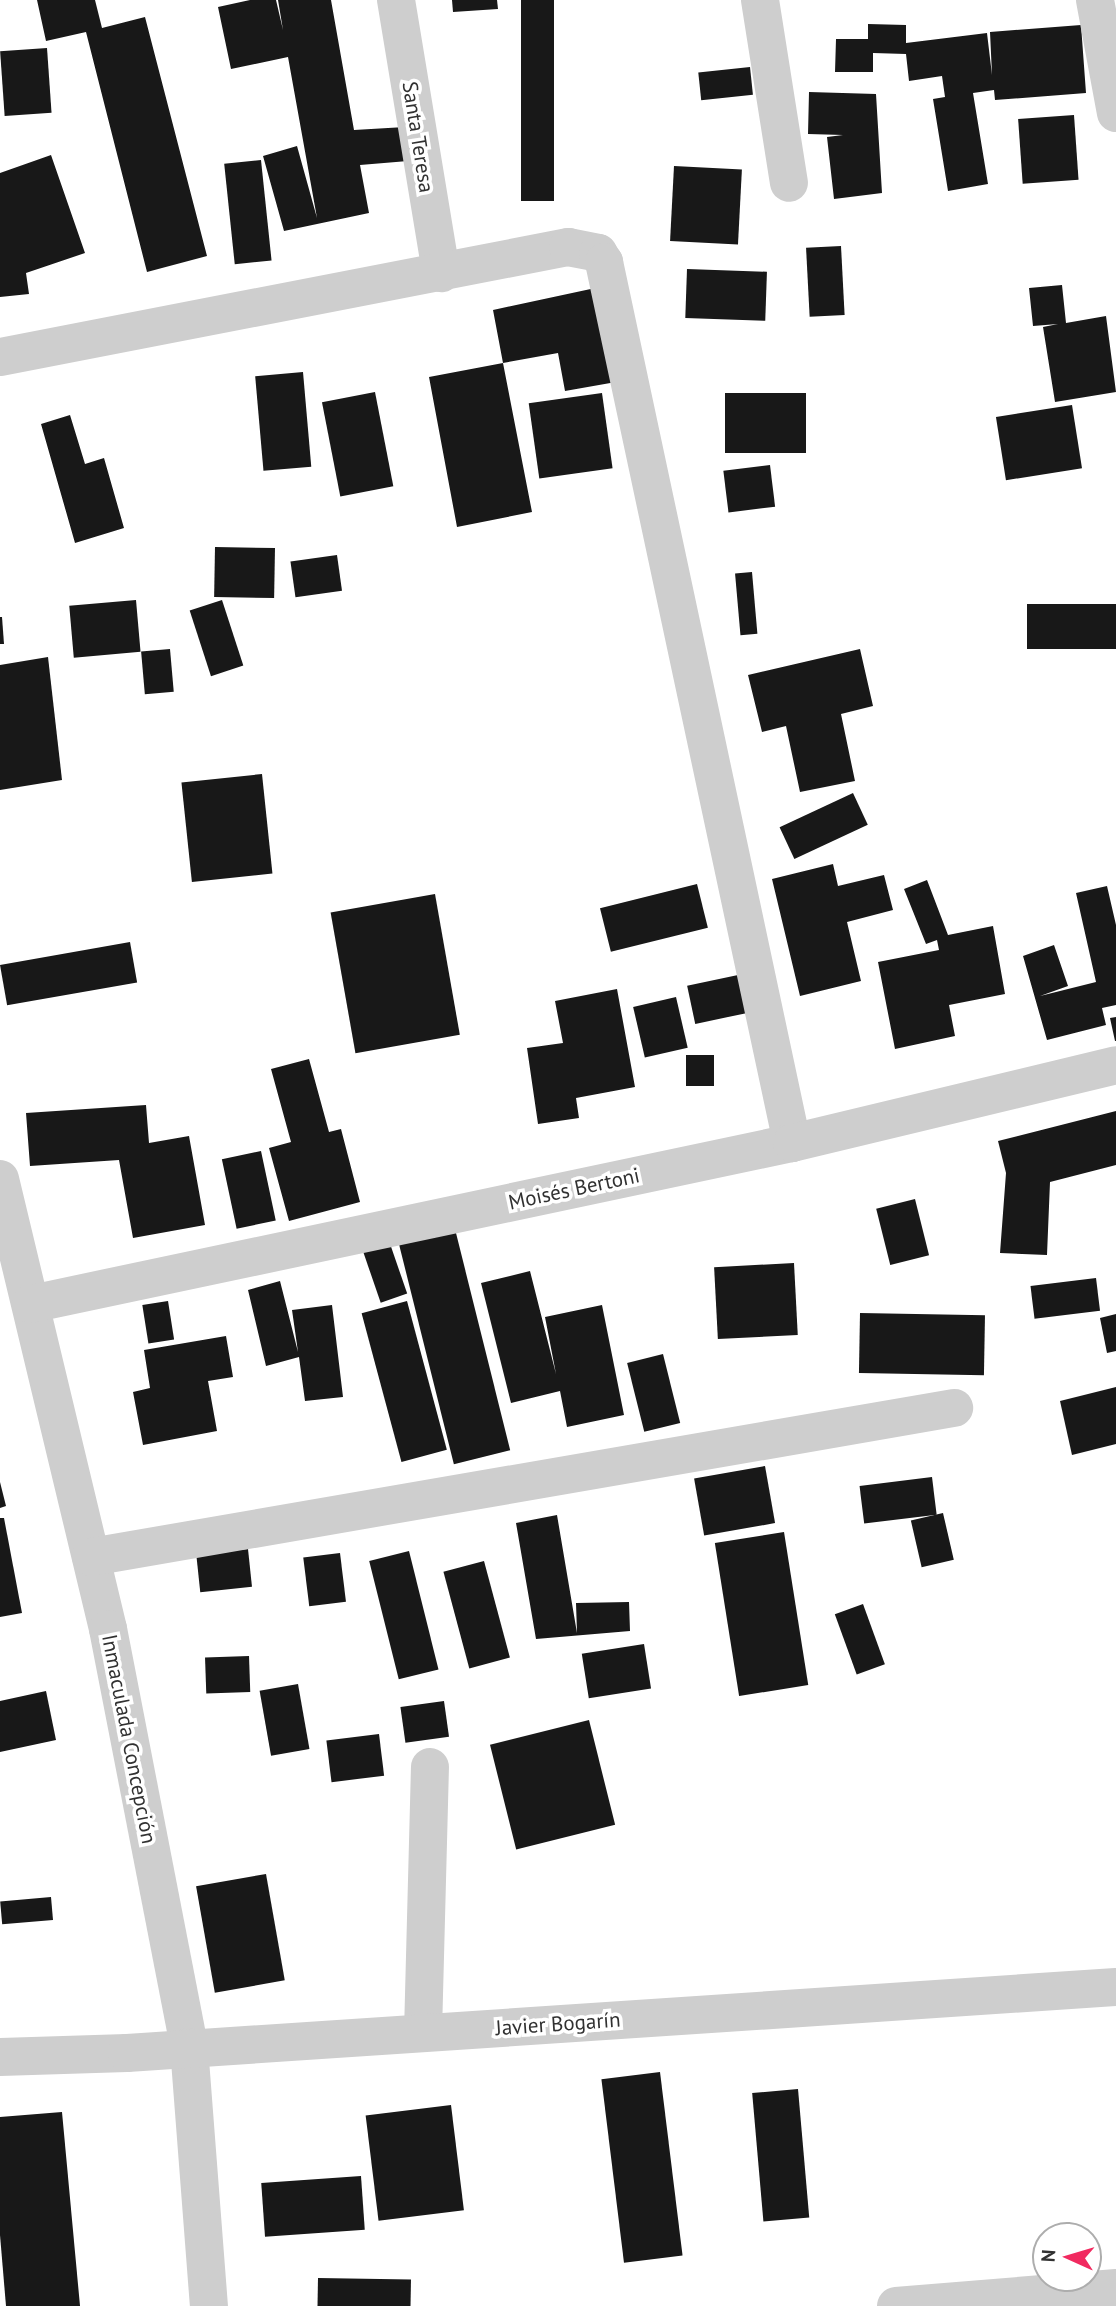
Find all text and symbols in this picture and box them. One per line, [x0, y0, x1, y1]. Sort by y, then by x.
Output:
street label: Santa Teresa [397, 79, 439, 195]
street label: Moisés Bertoni [506, 1163, 642, 1215]
street label: Inmaculada Concepción [96, 1632, 162, 1846]
street label: Javier Bogarín [495, 2007, 621, 2041]
north arrow [1032, 2222, 1102, 2292]
text: N [1036, 2249, 1060, 2263]

